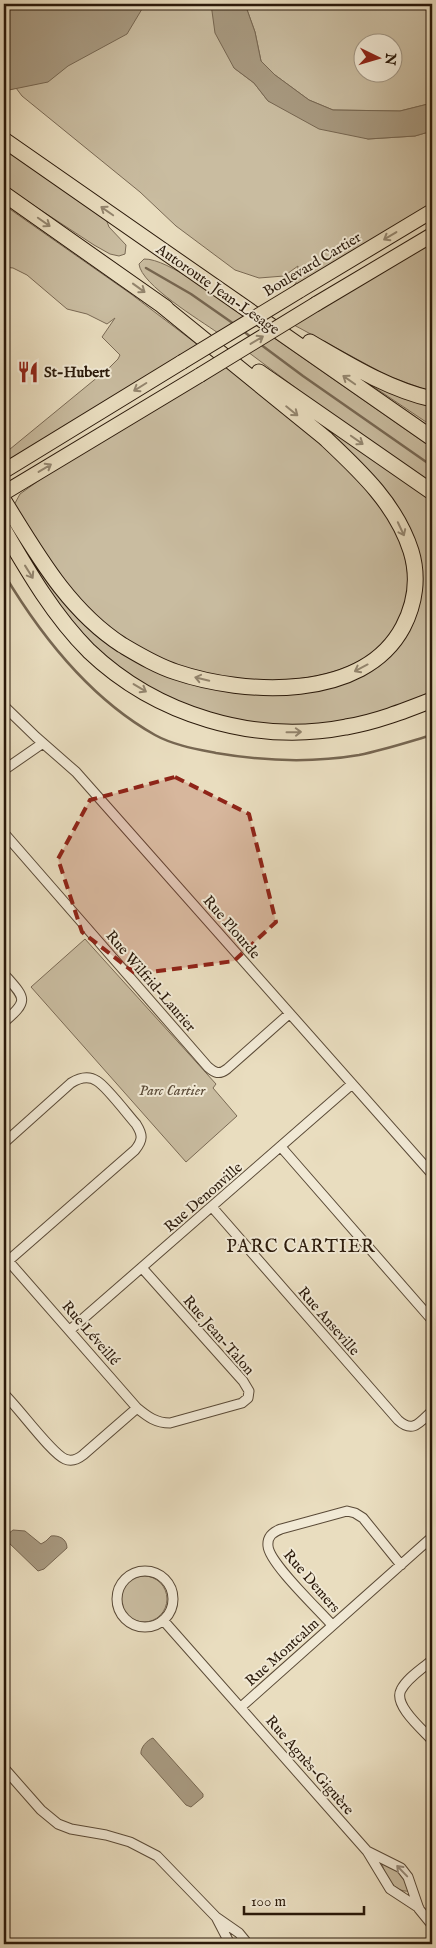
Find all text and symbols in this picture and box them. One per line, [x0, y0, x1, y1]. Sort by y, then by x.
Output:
north arrow [354, 32, 404, 82]
text: N [380, 51, 400, 66]
one-way arrow [100, 206, 114, 216]
one-way arrow [37, 217, 51, 227]
street label: Boulevard Cartier [260, 228, 365, 301]
one-way arrow [384, 231, 398, 241]
street label: Autoroute Jean-Lesage [152, 239, 283, 339]
one-way arrow [131, 283, 145, 294]
one-way arrow [249, 335, 263, 345]
restaurant icon: St-Hubert [15, 359, 41, 385]
place label: St-Hubert [44, 363, 111, 382]
one-way arrow [342, 375, 356, 385]
one-way arrow [134, 383, 148, 393]
one-way arrow [285, 405, 298, 416]
one-way arrow [350, 435, 364, 445]
one-way arrow [38, 462, 52, 472]
one-way arrow [397, 521, 407, 536]
one-way arrow [24, 565, 34, 579]
one-way arrow [354, 664, 369, 673]
one-way arrow [195, 674, 211, 683]
one-way arrow [132, 684, 146, 694]
one-way arrow [286, 727, 302, 737]
street label: Rue Plourde [199, 892, 265, 963]
street label: Rue Wilfrid-Laurier [101, 927, 200, 1036]
park label: Parc Cartier [139, 1081, 206, 1100]
street label: Rue Denonville [160, 1158, 247, 1237]
district label: PARC CARTIER [226, 1236, 376, 1259]
street label: Rue Anseville [293, 1283, 364, 1360]
street label: Rue Jean-Talon [179, 1291, 258, 1379]
street label: Rue Léveillé [57, 1297, 124, 1370]
street label: Rue Demers [279, 1546, 344, 1617]
street label: Rue Montcalm [241, 1614, 324, 1691]
street label: Rue Agnès-Giguère [261, 1712, 358, 1819]
one-way arrow [396, 1865, 408, 1878]
scale bar [244, 1883, 364, 1915]
text: 100 m [251, 1892, 287, 1911]

